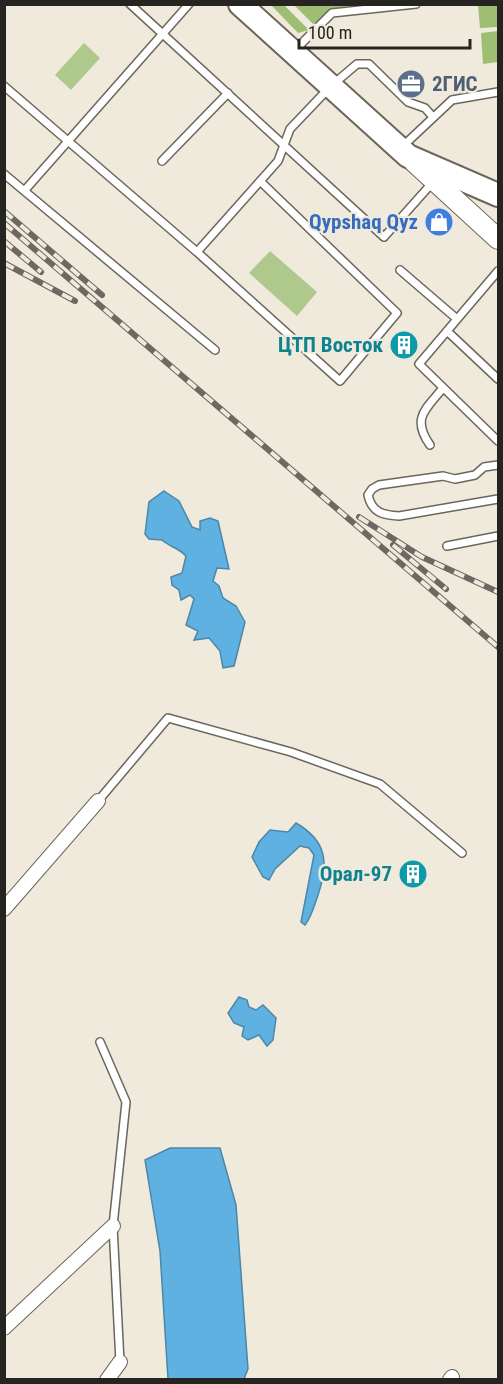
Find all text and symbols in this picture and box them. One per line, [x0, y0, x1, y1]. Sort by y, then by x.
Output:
scale bar [299, 12, 470, 50]
text: 100 m [308, 22, 352, 43]
office icon: 2ГИС [395, 68, 427, 100]
place label: 2ГИС [432, 72, 478, 96]
shop icon: Qypshaq Qyz [423, 206, 455, 238]
place label: Qypshaq Qyz [309, 210, 418, 234]
building icon: ЦТП Восток [388, 329, 420, 361]
place label: ЦТП Восток [278, 333, 383, 357]
building icon: Орал-97 [397, 858, 429, 890]
place label: Орал-97 [320, 862, 392, 886]

